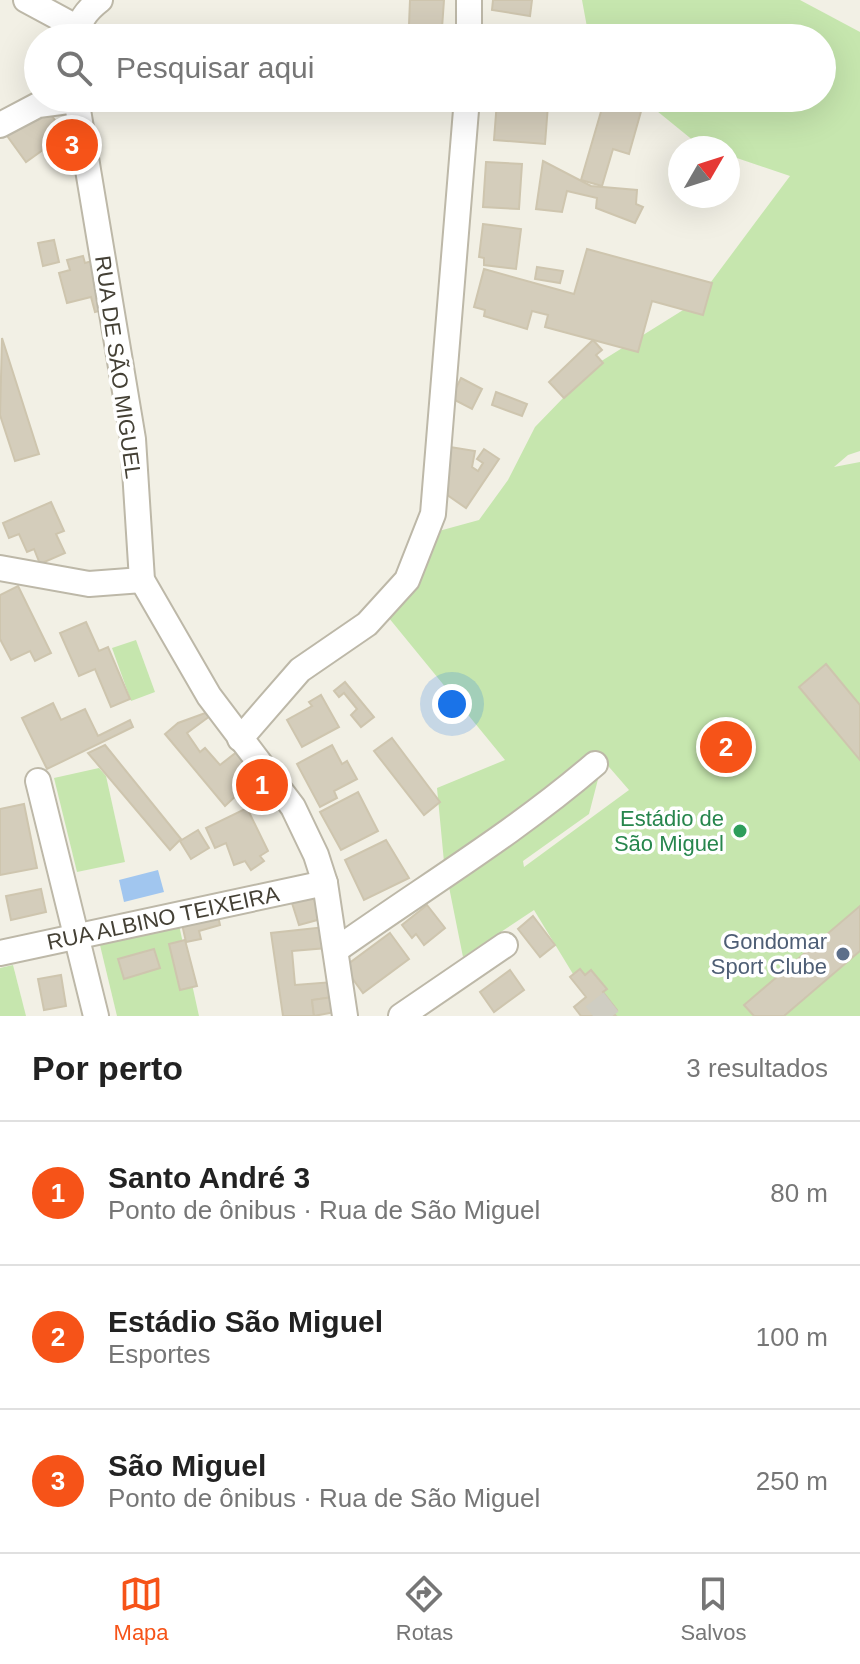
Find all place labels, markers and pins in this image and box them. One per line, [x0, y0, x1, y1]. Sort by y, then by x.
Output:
pin: 3 [46, 115, 98, 175]
pin: 2 [700, 717, 752, 777]
pin: 1 [236, 755, 288, 815]
place label: Estádio de São Miguel [614, 806, 724, 856]
marker: Estádio de São Miguel [731, 822, 749, 840]
place label: Gondomar Sport Clube [711, 929, 827, 979]
marker: Gondomar Sport Clube [834, 945, 852, 963]

